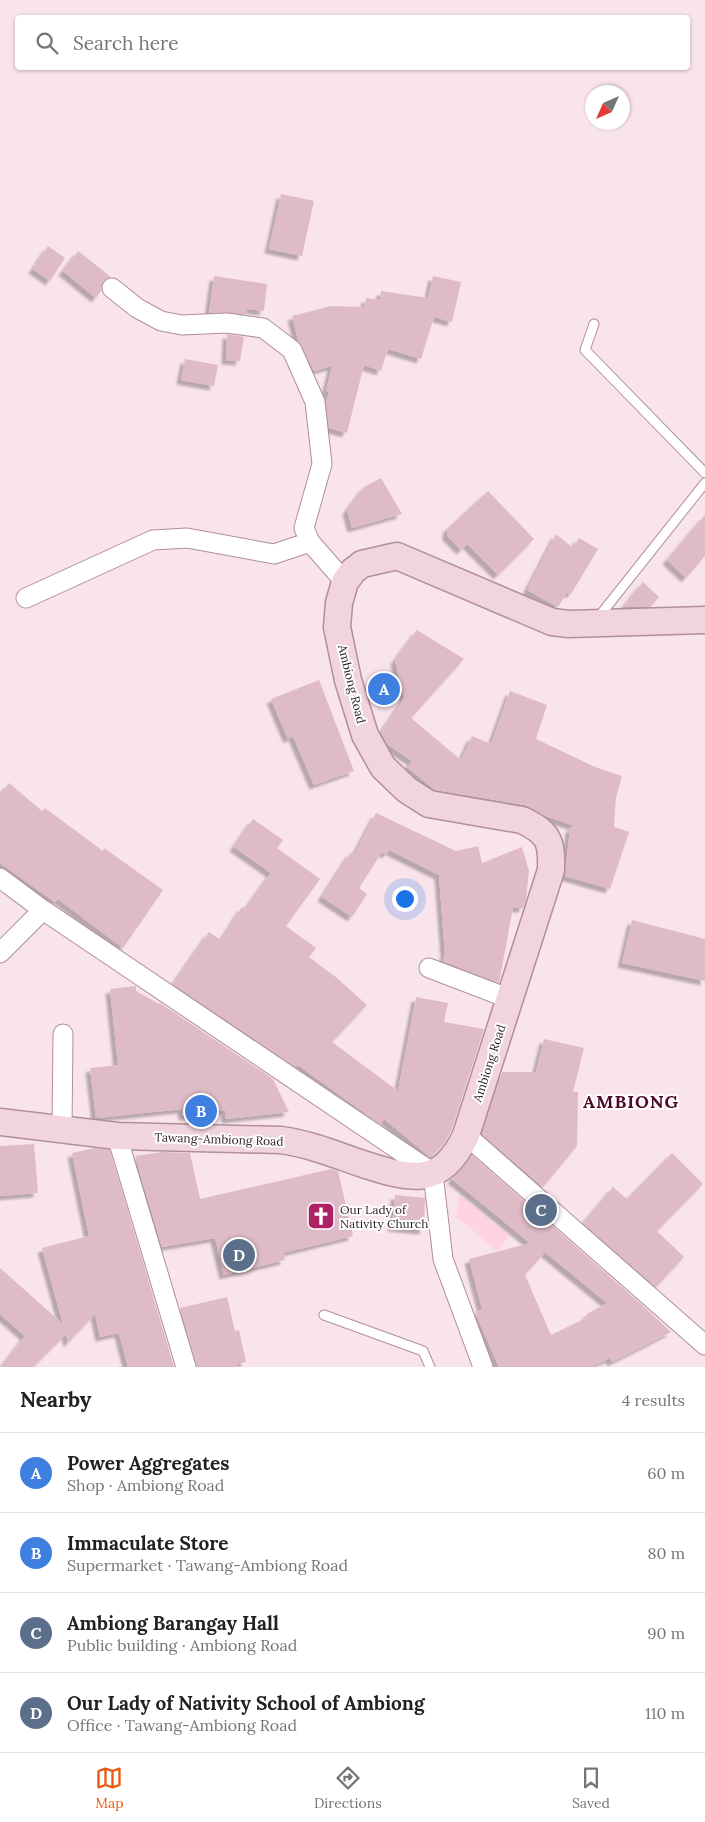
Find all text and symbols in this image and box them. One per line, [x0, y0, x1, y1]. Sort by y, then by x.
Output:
search box [15, 15, 690, 70]
icon: search [33, 29, 61, 57]
text: Search here [73, 31, 179, 55]
north arrow [585, 85, 630, 130]
street label: Ambiong Road [335, 642, 369, 725]
pin: A [368, 670, 400, 708]
your location [392, 886, 418, 912]
street label: Ambiong Road [469, 1022, 509, 1105]
district label: AMBIONG [583, 1090, 679, 1113]
pin: B [185, 1092, 217, 1130]
street label: Tawang-Ambiong Road [154, 1129, 284, 1149]
pin: C [525, 1191, 557, 1229]
church icon: Our Lady of Nativity Church [306, 1201, 336, 1231]
place label: Our Lady of Nativity Church [340, 1202, 428, 1231]
pin: D [223, 1236, 255, 1274]
text: Nearby [20, 1386, 91, 1413]
text: 4 results [622, 1390, 685, 1410]
text: Power Aggregates [67, 1451, 229, 1475]
text: A [31, 1463, 41, 1483]
text: 60 m [647, 1463, 685, 1483]
text: Shop · Ambiong Road [67, 1475, 224, 1495]
text: Immaculate Store [67, 1531, 229, 1555]
text: B [31, 1543, 41, 1563]
text: 80 m [648, 1543, 685, 1563]
text: Supermarket · Tawang-Ambiong Road [67, 1555, 348, 1575]
text: Ambiong Barangay Hall [67, 1611, 279, 1635]
text: C [30, 1623, 42, 1643]
text: 90 m [647, 1623, 685, 1643]
text: Public building · Ambiong Road [67, 1635, 297, 1655]
text: Our Lady of Nativity School of Ambiong [67, 1691, 425, 1715]
text: D [30, 1703, 42, 1723]
text: 110 m [645, 1703, 685, 1723]
text: Office · Tawang-Ambiong Road [67, 1715, 297, 1735]
tab: Map [95, 1764, 124, 1812]
tab: Directions [314, 1764, 382, 1812]
tab: Saved [572, 1764, 610, 1812]

